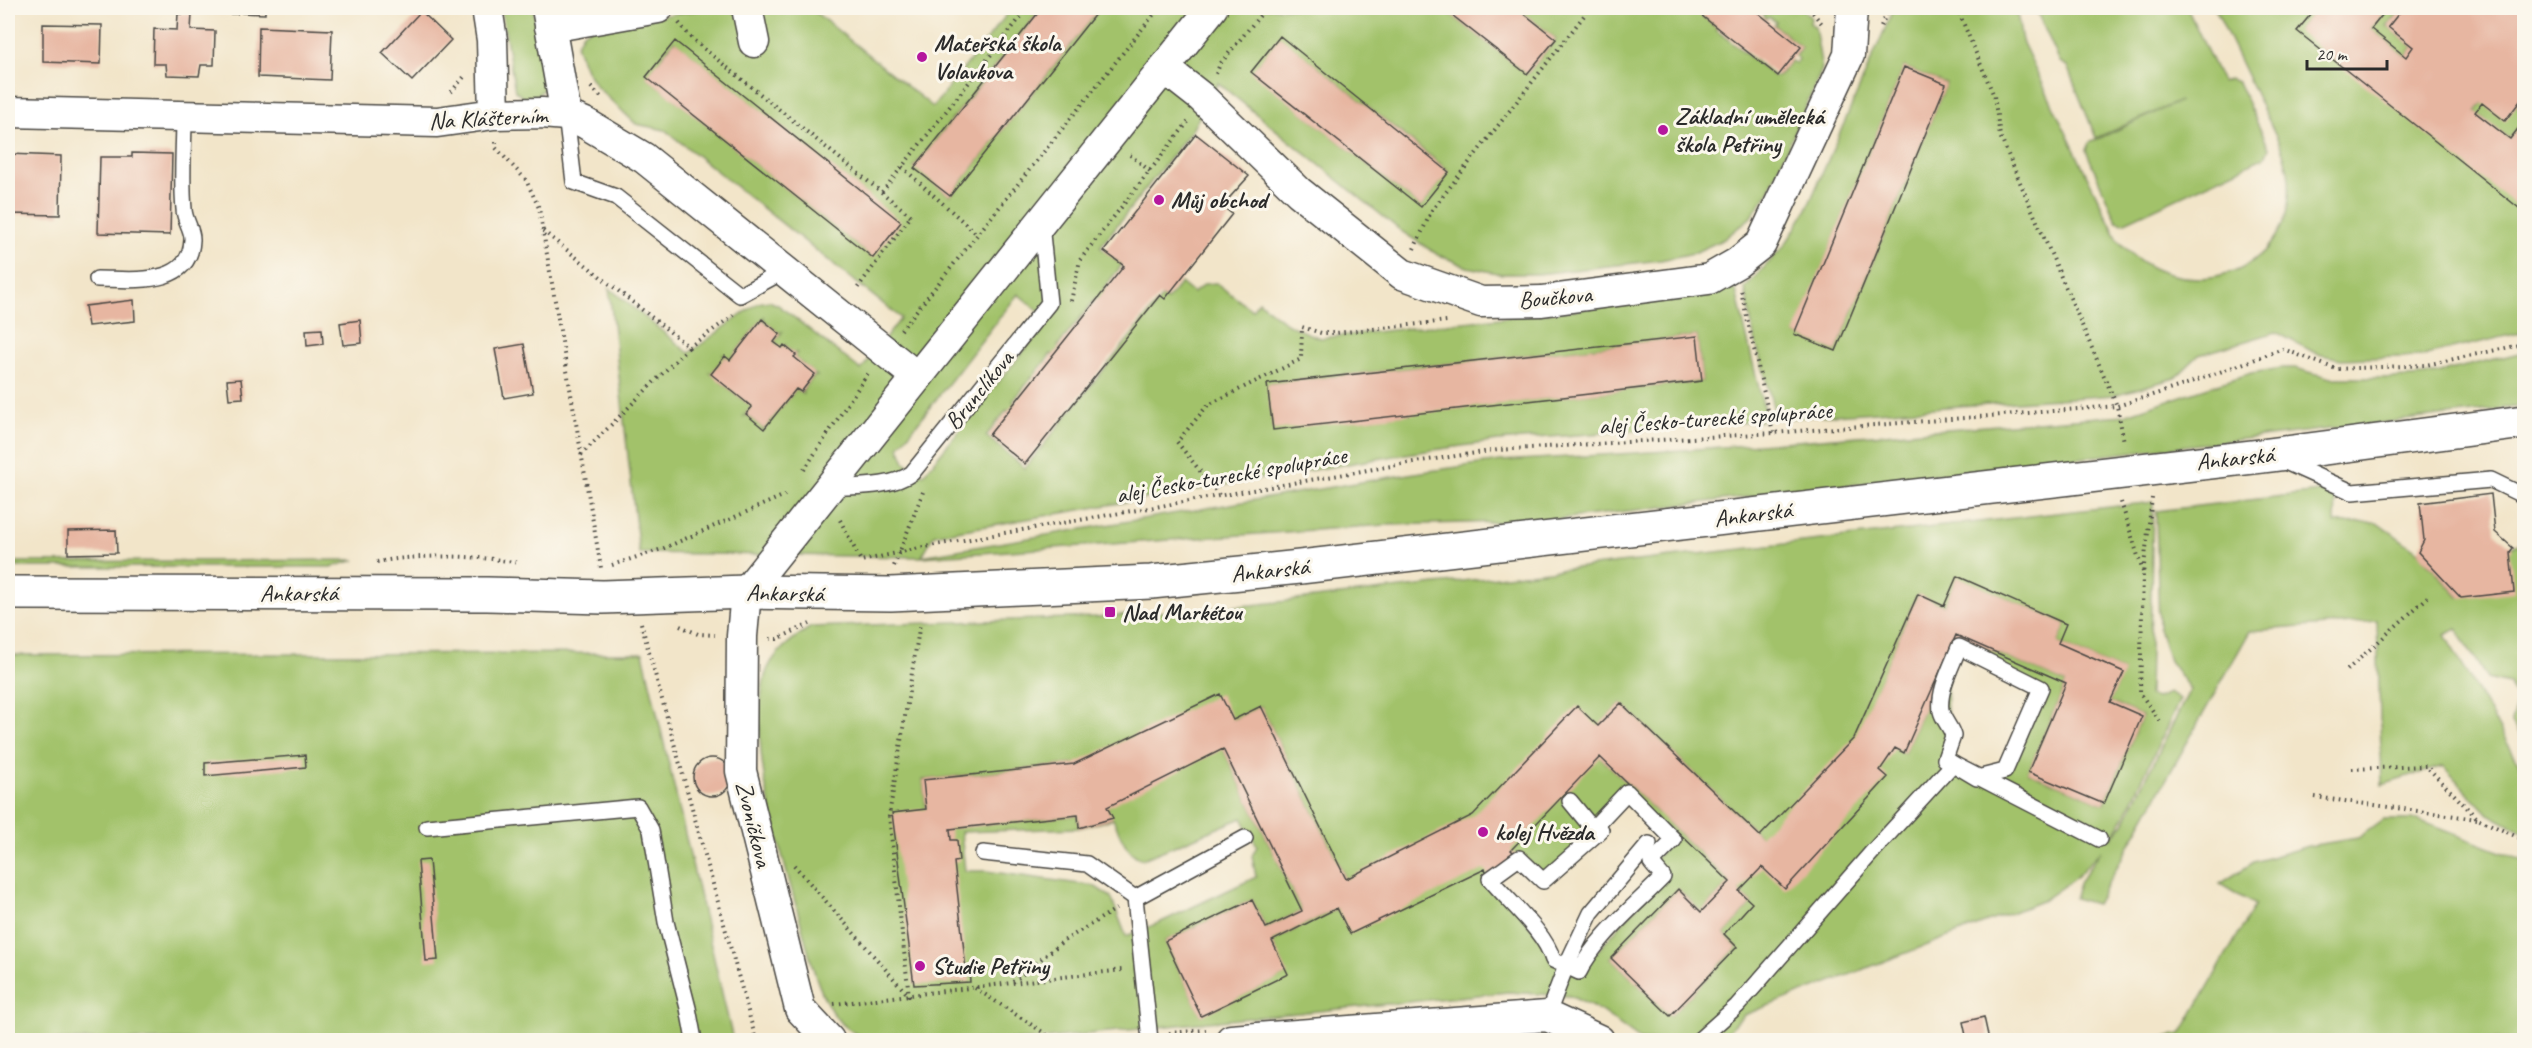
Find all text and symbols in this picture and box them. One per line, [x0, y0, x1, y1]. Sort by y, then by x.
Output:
place label: Mateřská škola Volavkova [934, 28, 1063, 86]
scale bar [2307, 33, 2386, 71]
text: 20 m [2316, 43, 2349, 65]
marker: Mateřská škola Volavkova [915, 50, 929, 64]
street label: Na Klášterním [428, 100, 550, 136]
place label: Základní umělecká škola Petřiny [1675, 101, 1826, 159]
marker: Základní umělecká škola Petřiny [1656, 123, 1670, 137]
place label: Můj obchod [1171, 185, 1271, 215]
marker: Můj obchod [1152, 193, 1166, 207]
street label: Boučkova [1517, 279, 1594, 315]
street label: Brunclíkova [938, 343, 1021, 436]
street label: alej Česko-turecké spolupráce [1598, 395, 1835, 441]
street label: Ankarská [2195, 439, 2278, 477]
street label: alej Česko-turecké spolupráce [1113, 440, 1351, 510]
street label: Ankarská [1712, 494, 1796, 534]
street label: Ankarská [1230, 551, 1313, 589]
street label: Ankarská [746, 577, 827, 609]
street label: Ankarská [260, 578, 340, 608]
place label: Nad Markétou [1122, 597, 1243, 627]
marker: Nad Markétou [1103, 605, 1117, 619]
street label: Zvoníčkova [729, 778, 779, 871]
place label: kolej Hvězda [1495, 817, 1596, 847]
marker: kolej Hvězda [1476, 825, 1490, 839]
place label: Studie Petřiny [932, 951, 1050, 981]
marker: Studie Petřiny [913, 959, 927, 973]

